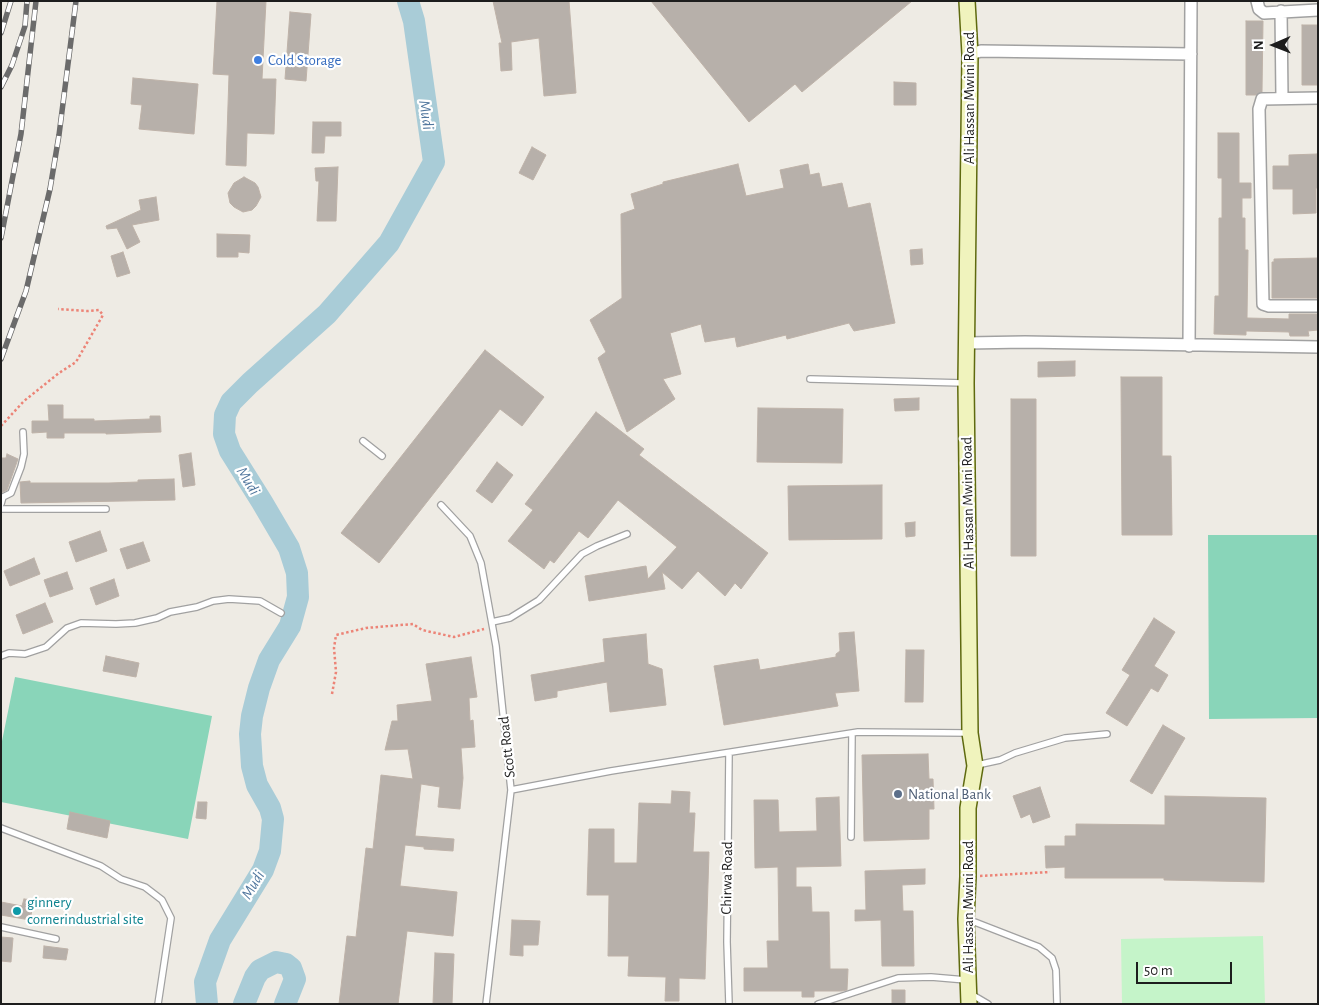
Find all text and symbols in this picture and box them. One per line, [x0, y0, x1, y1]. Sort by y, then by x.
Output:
north arrow [1249, 20, 1299, 70]
street label: Ali Hassan Mwini Road [960, 32, 978, 164]
text: N [1252, 40, 1266, 50]
place label: Cold Storage [268, 51, 342, 69]
marker: Cold Storage [252, 54, 264, 66]
water label: Mudi [414, 99, 438, 131]
street label: Ali Hassan Mwini Road [958, 437, 978, 569]
water label: Mudi [232, 463, 264, 499]
street label: Scott Road [495, 715, 519, 779]
place label: National Bank [908, 785, 991, 803]
marker: National Bank [892, 788, 904, 800]
street label: Chirwa Road [717, 841, 737, 915]
street label: Ali Hassan Mwini Road [959, 841, 977, 973]
water label: Mudi [237, 867, 269, 903]
place label: ginnery cornerindustrial site [27, 893, 144, 928]
marker: ginnery cornerindustrial site [11, 905, 23, 917]
scale bar [1139, 952, 1235, 984]
text: 50 m [1144, 963, 1173, 978]

